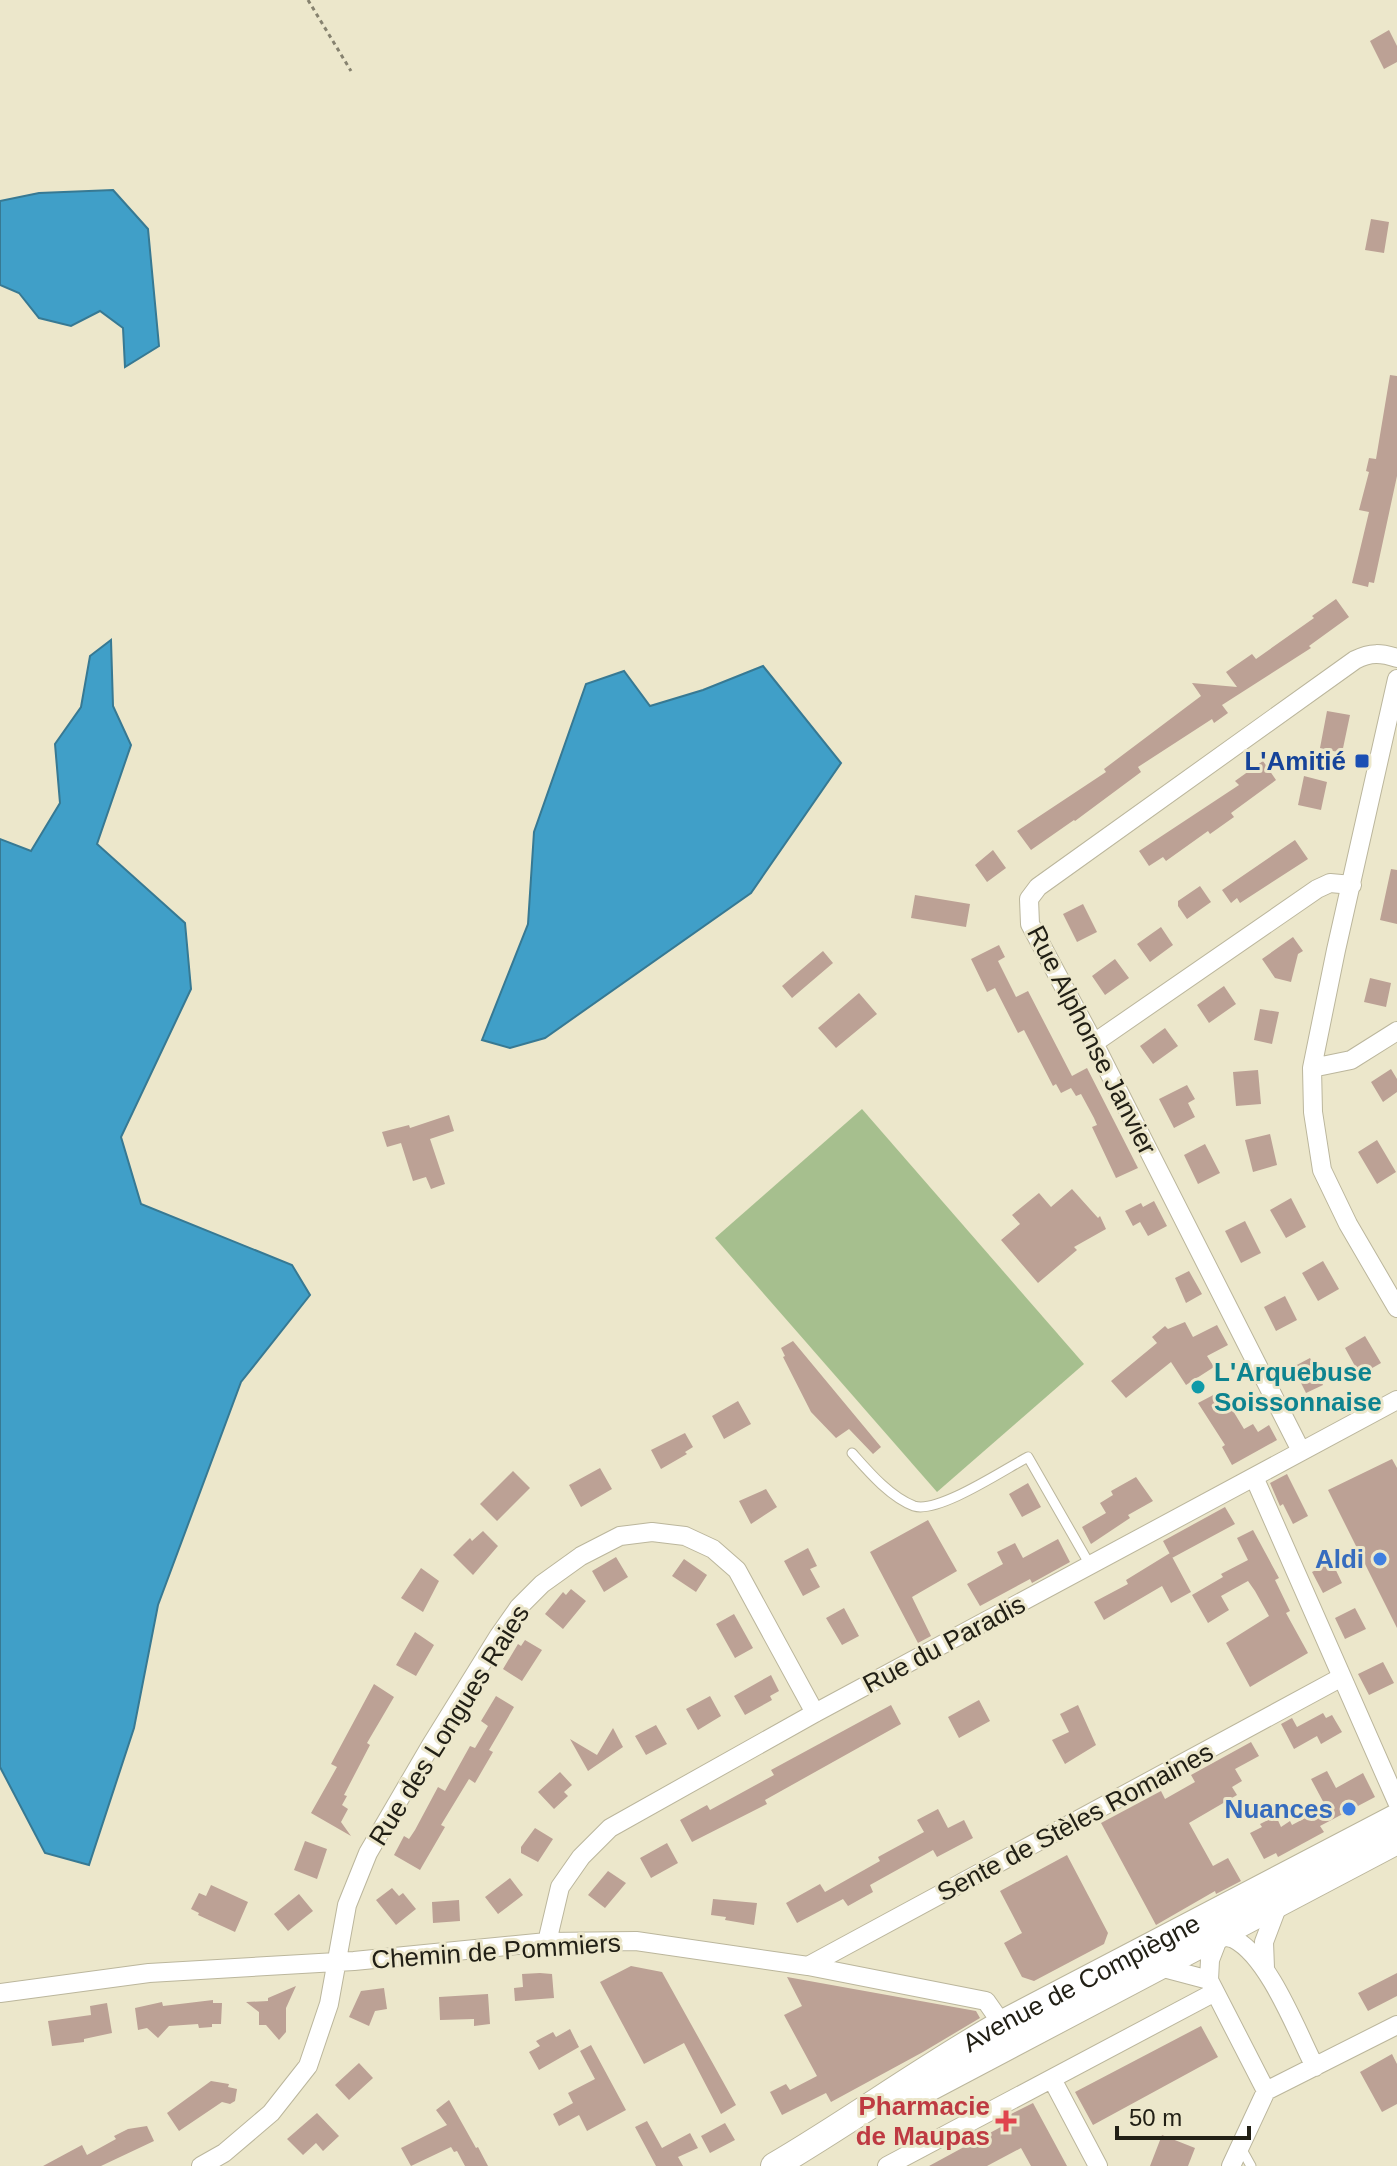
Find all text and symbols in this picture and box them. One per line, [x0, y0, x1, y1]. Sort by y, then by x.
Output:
place label: L'Amitié [1244, 746, 1346, 776]
marker: L'Amitié [1353, 752, 1371, 770]
street label: Rue Alphonse Janvier [1021, 920, 1163, 1160]
place label: L'Arquebuse Soissonnaise [1214, 1357, 1382, 1417]
marker: L'Arquebuse Soissonnaise [1189, 1378, 1207, 1396]
place label: Aldi [1315, 1544, 1364, 1574]
marker: Aldi [1371, 1550, 1389, 1568]
street label: Rue du Paradis [858, 1589, 1030, 1699]
street label: Rue des Longues Raies [363, 1599, 535, 1851]
street label: Sente de Stèles Romaines [932, 1736, 1218, 1908]
place label: Nuances [1225, 1794, 1333, 1824]
marker: Nuances [1340, 1800, 1358, 1818]
street label: Avenue de Compiègne [957, 1908, 1205, 2058]
street label: Chemin de Pommiers [370, 1927, 622, 1975]
scale bar [1117, 2090, 1249, 2140]
place label: Pharmacie de Maupas [856, 2091, 990, 2151]
text: 50 m [1129, 2104, 1182, 2131]
marker: Pharmacie de Maupas [997, 2112, 1015, 2130]

